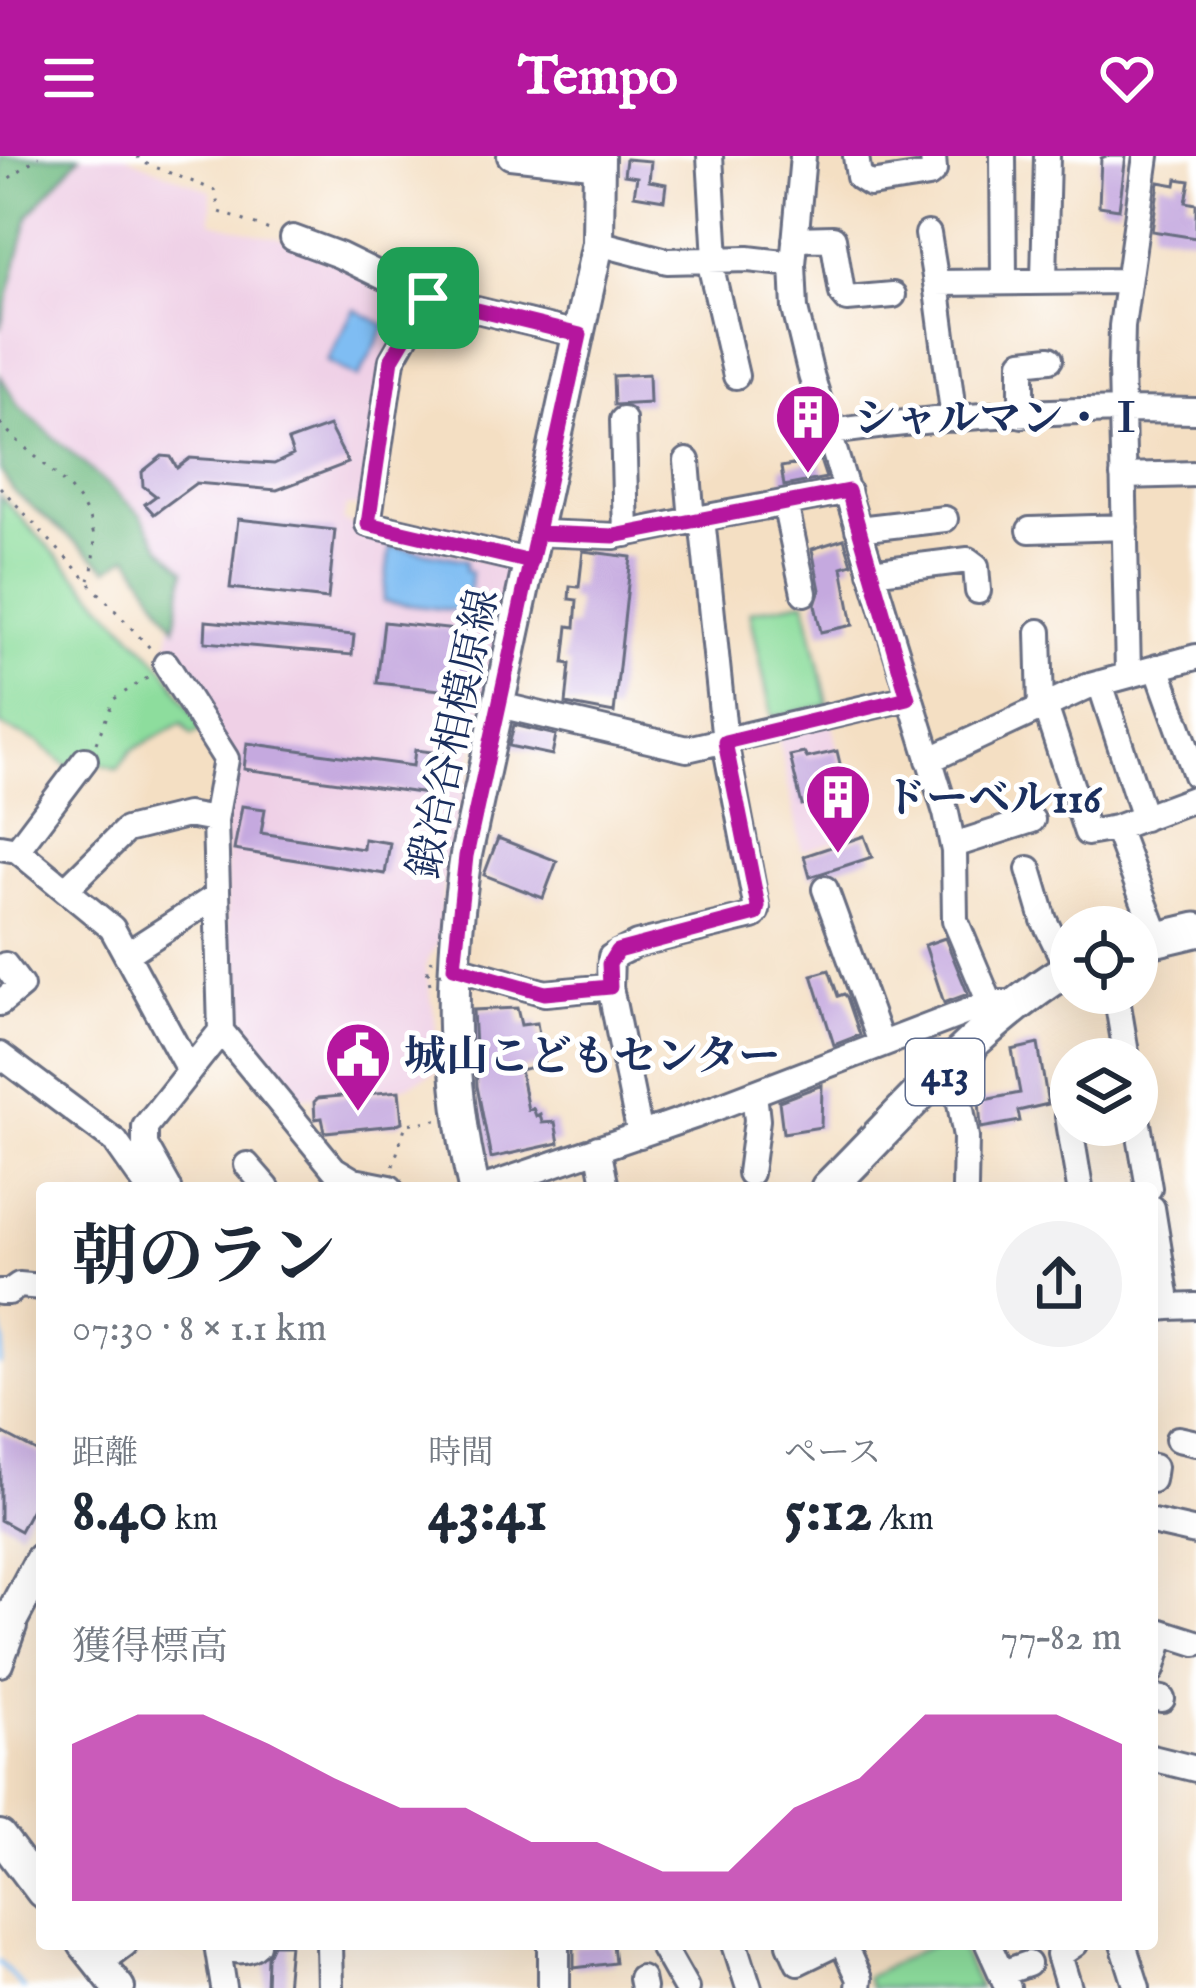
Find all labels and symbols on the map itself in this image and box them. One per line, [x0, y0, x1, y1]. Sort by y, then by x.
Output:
pin [377, 247, 479, 349]
building icon: シャルマン・Ⅰ [773, 382, 843, 476]
place label: シャルマン・Ⅰ [854, 394, 1147, 447]
street label: 鍛冶谷相模原線 [399, 584, 512, 883]
building icon: ドーベル116 [803, 762, 873, 856]
place label: ドーベル116 [884, 774, 1102, 827]
public building icon: 城山こどもセンター [323, 1020, 393, 1114]
place label: 城山こどもセンター [404, 1032, 780, 1085]
road number: 413 [906, 1039, 984, 1105]

